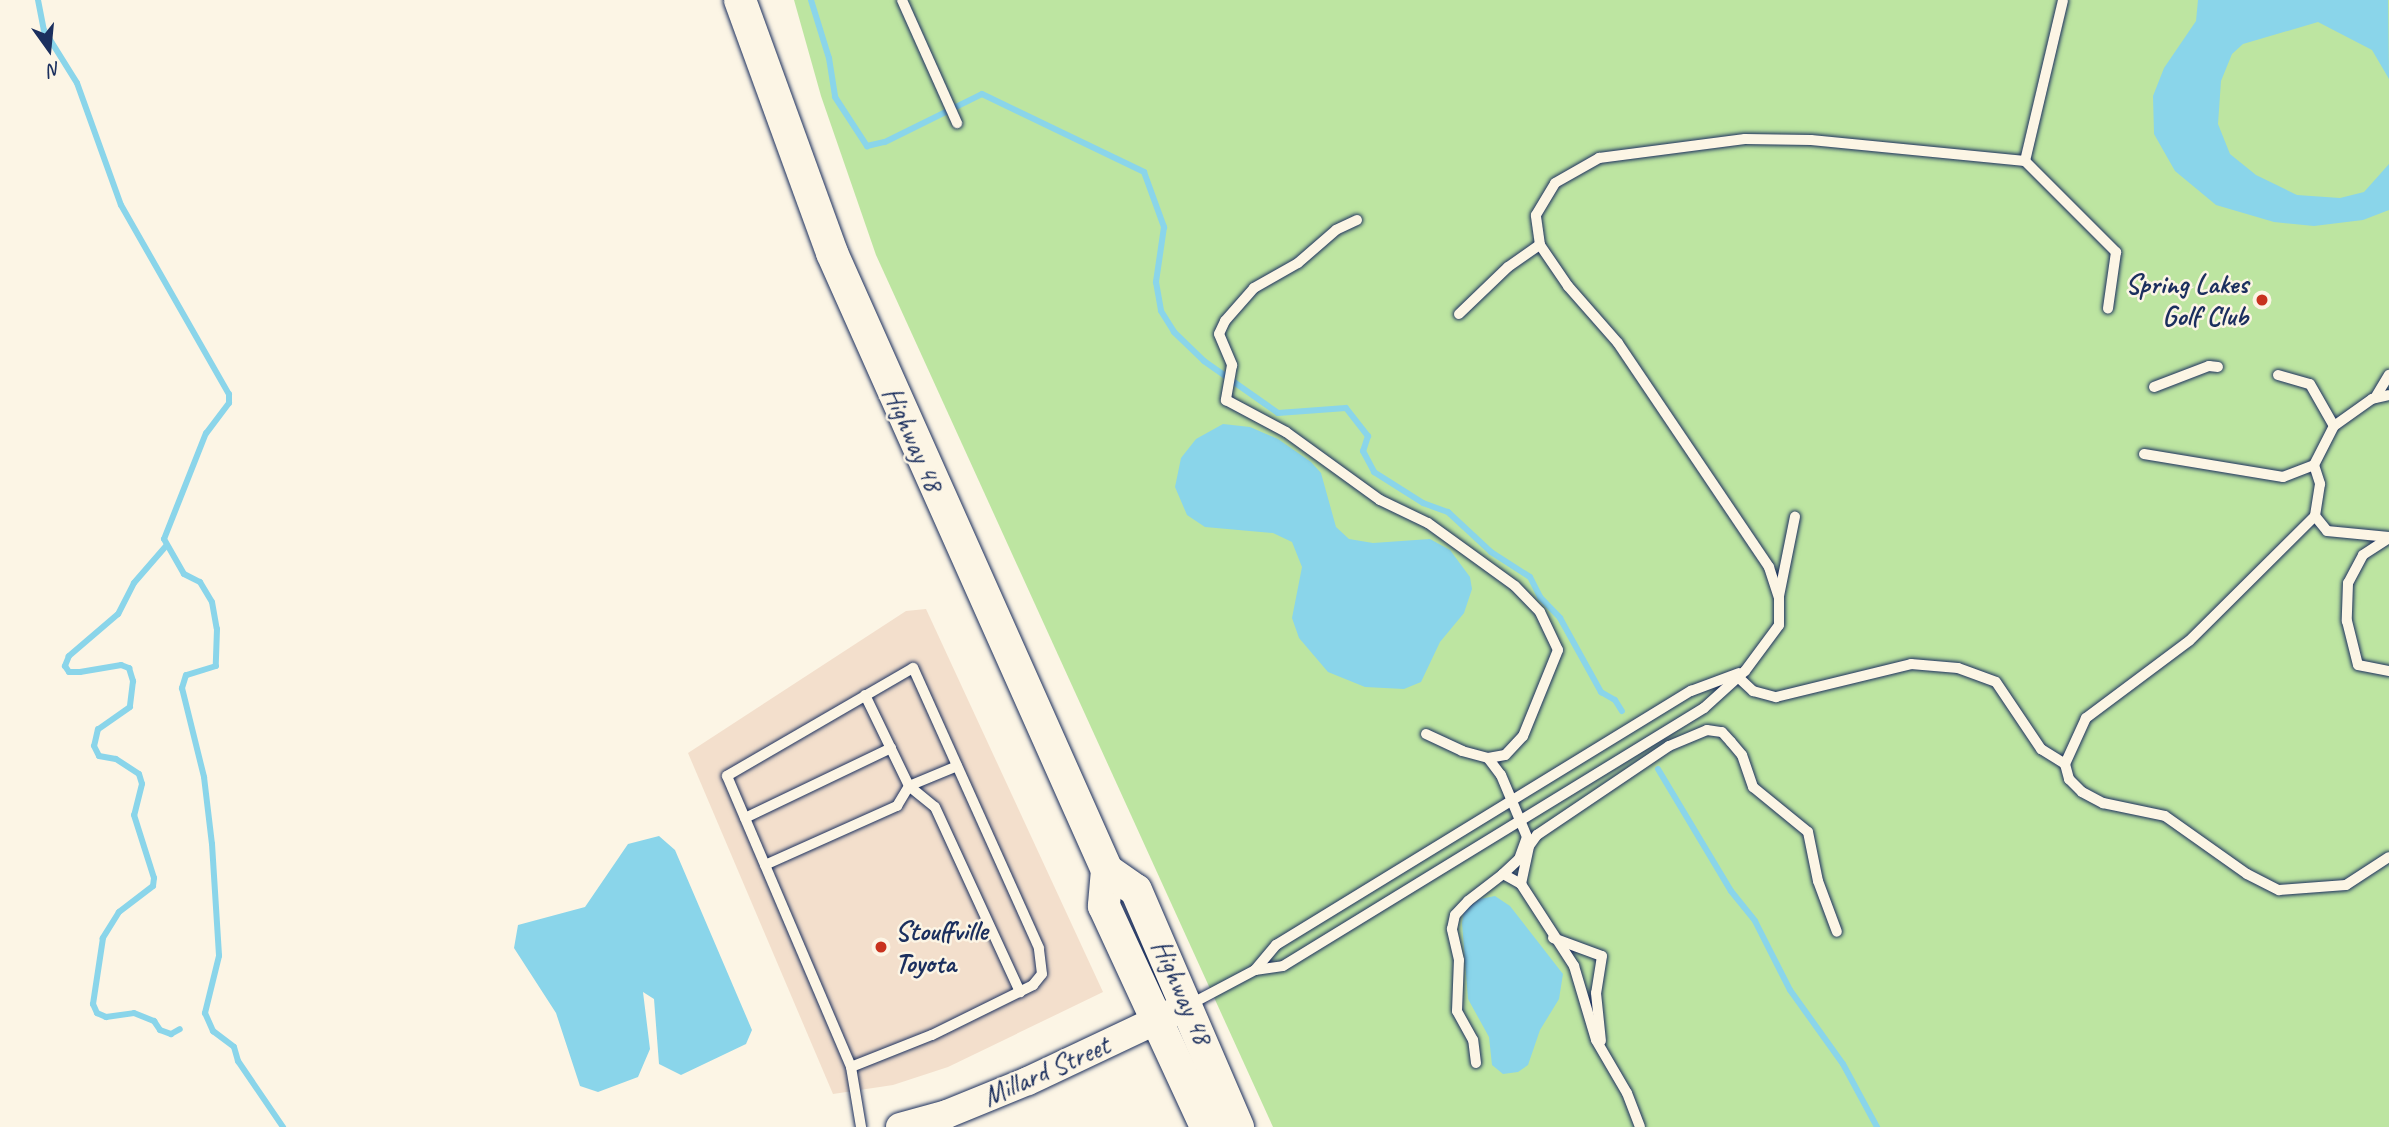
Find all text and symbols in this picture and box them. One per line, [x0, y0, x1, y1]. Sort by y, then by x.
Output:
north arrow [14, 14, 84, 84]
text: N [46, 56, 63, 82]
place label: Spring Lakes Golf Club [2124, 267, 2248, 333]
marker: Spring Lakes Golf Club [2254, 292, 2270, 308]
street label: Highway 48 [875, 381, 951, 497]
place label: Stouffville Toyota [895, 914, 987, 980]
street label: Highway 48 [1144, 934, 1220, 1050]
marker: Stouffville Toyota [873, 939, 889, 955]
street label: Millard Street [977, 1028, 1115, 1114]

